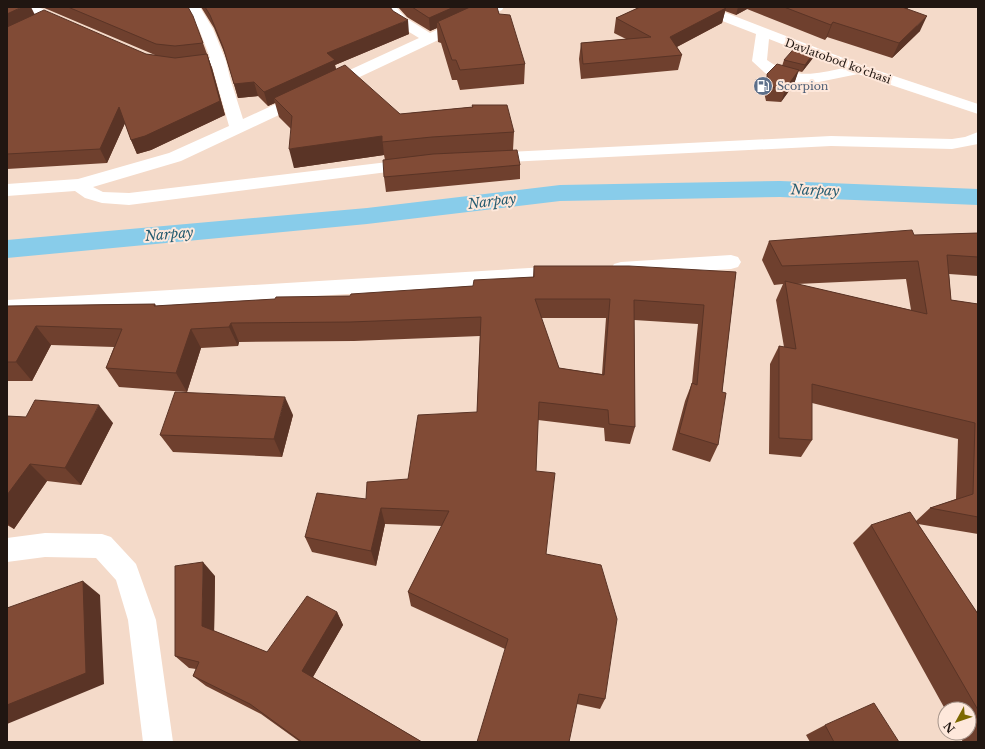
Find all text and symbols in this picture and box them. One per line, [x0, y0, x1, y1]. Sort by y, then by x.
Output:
street label: Davlatobod ko'chasi [783, 35, 893, 87]
fuel station icon: Scorpion [752, 75, 774, 97]
place label: Scorpion [777, 79, 829, 93]
water label: Narpay [789, 180, 840, 200]
water label: Narpay [466, 189, 518, 213]
water label: Narpay [143, 223, 195, 245]
north arrow [937, 701, 977, 741]
text: N [940, 718, 958, 736]

